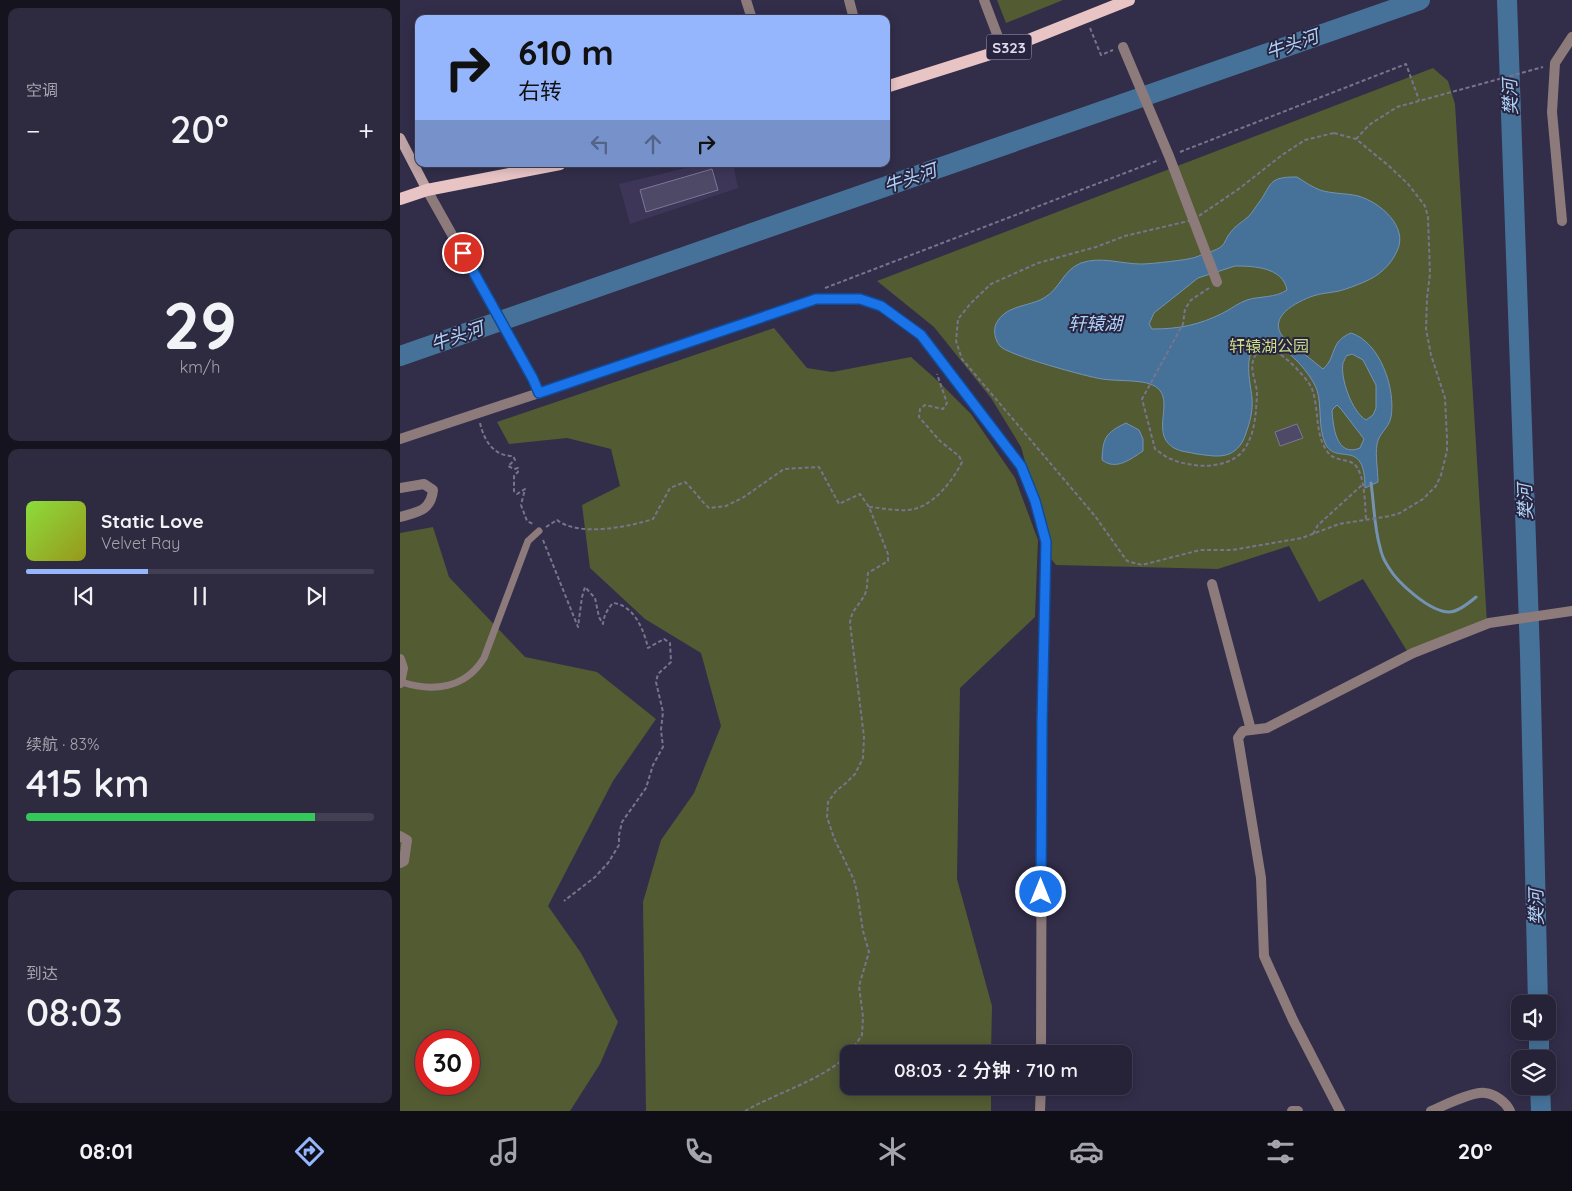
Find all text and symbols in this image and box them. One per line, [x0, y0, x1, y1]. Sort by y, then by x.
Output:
water label: 牛头河 [1263, 23, 1324, 64]
text: 610 m [518, 30, 614, 74]
road number: S323 [986, 34, 1032, 60]
icon: right [435, 35, 500, 100]
water label: 樊河 [1498, 76, 1522, 115]
text: 右转 [518, 77, 562, 105]
text: 空调 [26, 80, 58, 100]
text: 20° [170, 105, 229, 153]
text: − [26, 113, 41, 148]
text: + [358, 113, 374, 148]
icon: left [586, 130, 614, 158]
icon: ahead [639, 130, 667, 158]
icon: right [692, 130, 720, 158]
water label: 牛头河 [881, 157, 942, 198]
pin [442, 232, 484, 274]
icon: arrive [449, 239, 477, 267]
text: 29 [163, 284, 237, 365]
water label: 轩辕湖 [1068, 312, 1125, 335]
water label: 牛头河 [428, 315, 489, 356]
park label: 轩辕湖公园 [1229, 336, 1309, 356]
text: km/h [180, 357, 220, 377]
water label: 樊河 [1513, 481, 1537, 520]
text: Static Love [101, 509, 204, 533]
text: Velvet Ray [101, 533, 180, 553]
icon: previous [70, 582, 98, 610]
icon: pause [186, 582, 214, 610]
icon: next [302, 582, 330, 610]
text: 续航 · 83% [26, 734, 99, 754]
text: 415 km [26, 759, 149, 807]
position arrow [1014, 865, 1066, 917]
water label: 樊河 [1524, 886, 1548, 925]
text: 到达 [26, 963, 58, 983]
text: 08:03 [26, 988, 122, 1036]
map controls [1511, 995, 1556, 1095]
button: sound [1511, 995, 1556, 1040]
speed limit sign: 30 [415, 1030, 480, 1095]
button: layers [1511, 1050, 1556, 1095]
text: 08:03 · 2 分钟 · 710 m [894, 1058, 1078, 1082]
icon: directions [292, 1134, 327, 1169]
icon: music [487, 1134, 522, 1169]
icon: phone [681, 1134, 716, 1169]
icon: climate [875, 1134, 910, 1169]
icon: car [1069, 1134, 1104, 1169]
icon: filters [1263, 1134, 1298, 1169]
text: 08:01 [80, 1137, 133, 1165]
text: 20° [1458, 1137, 1492, 1165]

